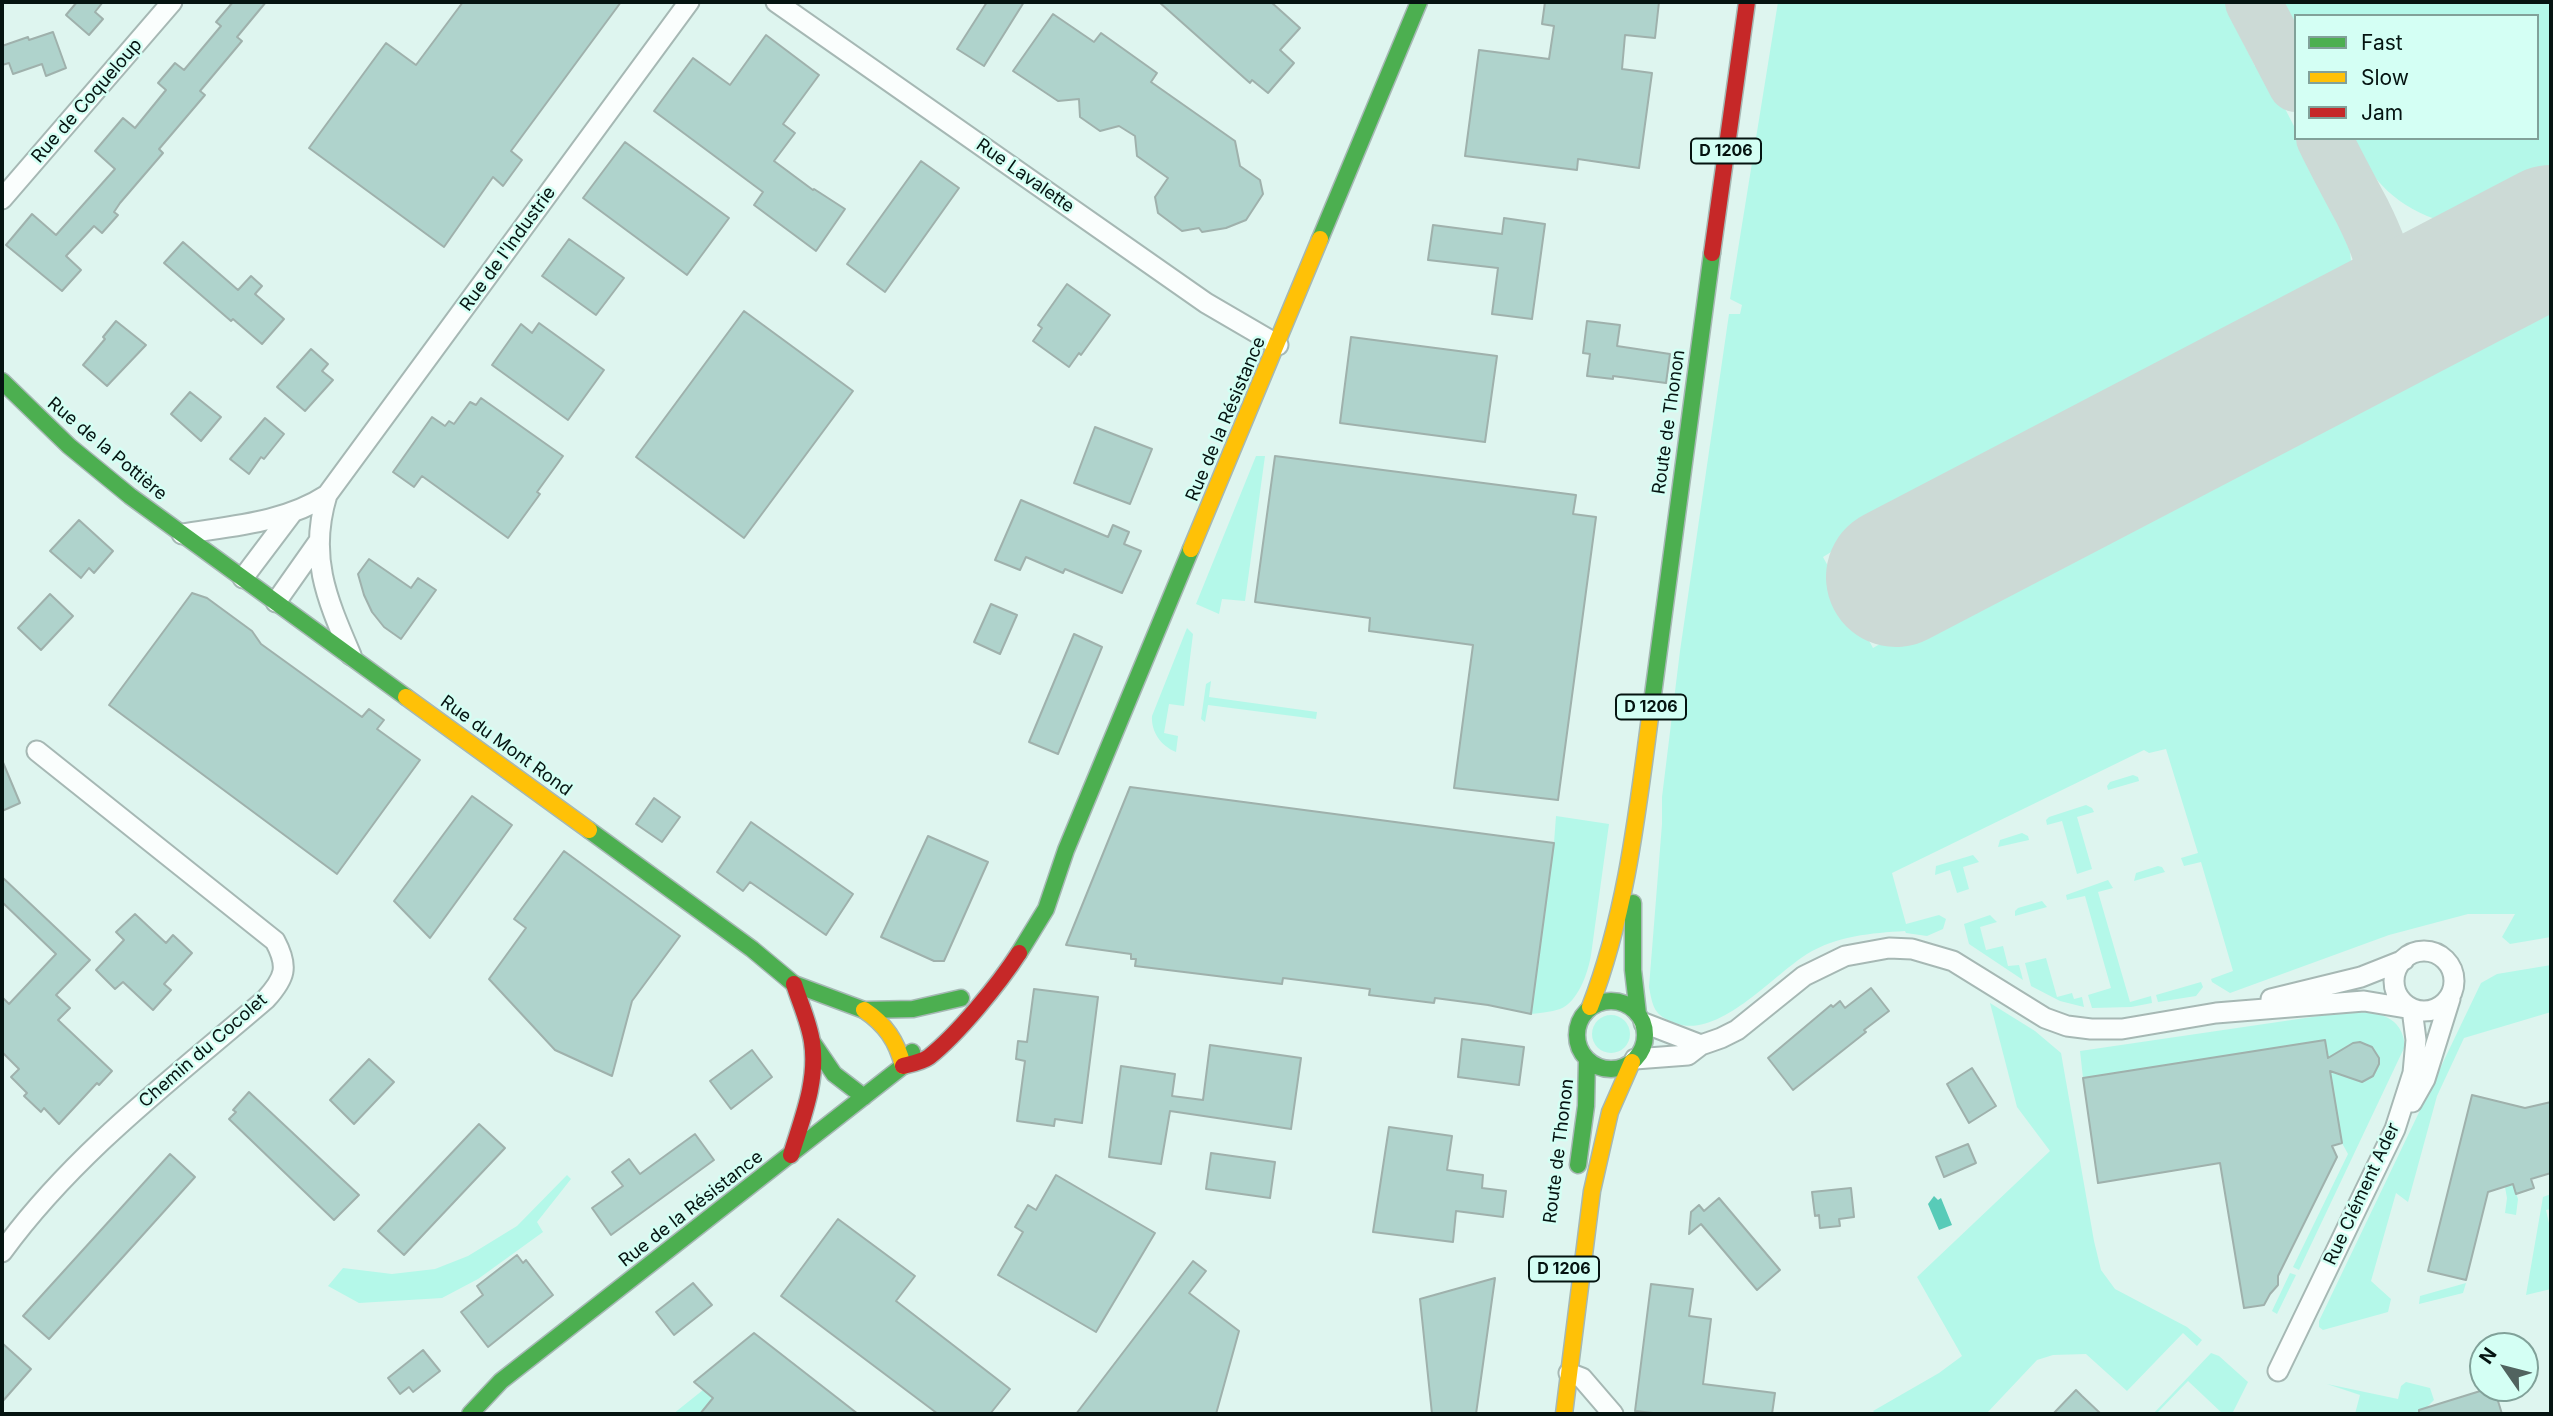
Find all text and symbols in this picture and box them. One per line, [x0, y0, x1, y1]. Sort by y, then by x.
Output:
legend [2294, 14, 2539, 140]
text: Fast [2361, 30, 2403, 55]
street label: Rue de Coqueloup [27, 35, 147, 167]
text: Slow [2361, 65, 2409, 90]
text: Jam [2361, 100, 2403, 125]
street label: Rue Lavalette [972, 134, 1078, 218]
road number: D 1206 [1691, 139, 1761, 164]
street label: Rue de l'Industrie [456, 183, 560, 315]
street label: Rue de la Résistance [1182, 334, 1270, 504]
street label: Route de Thonon [1648, 348, 1690, 496]
street label: Rue de la Pottière [43, 393, 171, 505]
street label: Rue du Mont Rond [436, 691, 576, 801]
road number: D 1206 [1616, 694, 1686, 720]
street label: Chemin du Cocolet [135, 990, 271, 1112]
street label: Route de Thonon [1539, 1077, 1579, 1225]
street label: Rue Clément Ader [2320, 1119, 2404, 1269]
street label: Rue de la Résistance [615, 1146, 767, 1272]
road number: D 1206 [1529, 1256, 1599, 1282]
north arrow [2469, 1332, 2539, 1402]
text: N [2474, 1343, 2502, 1368]

